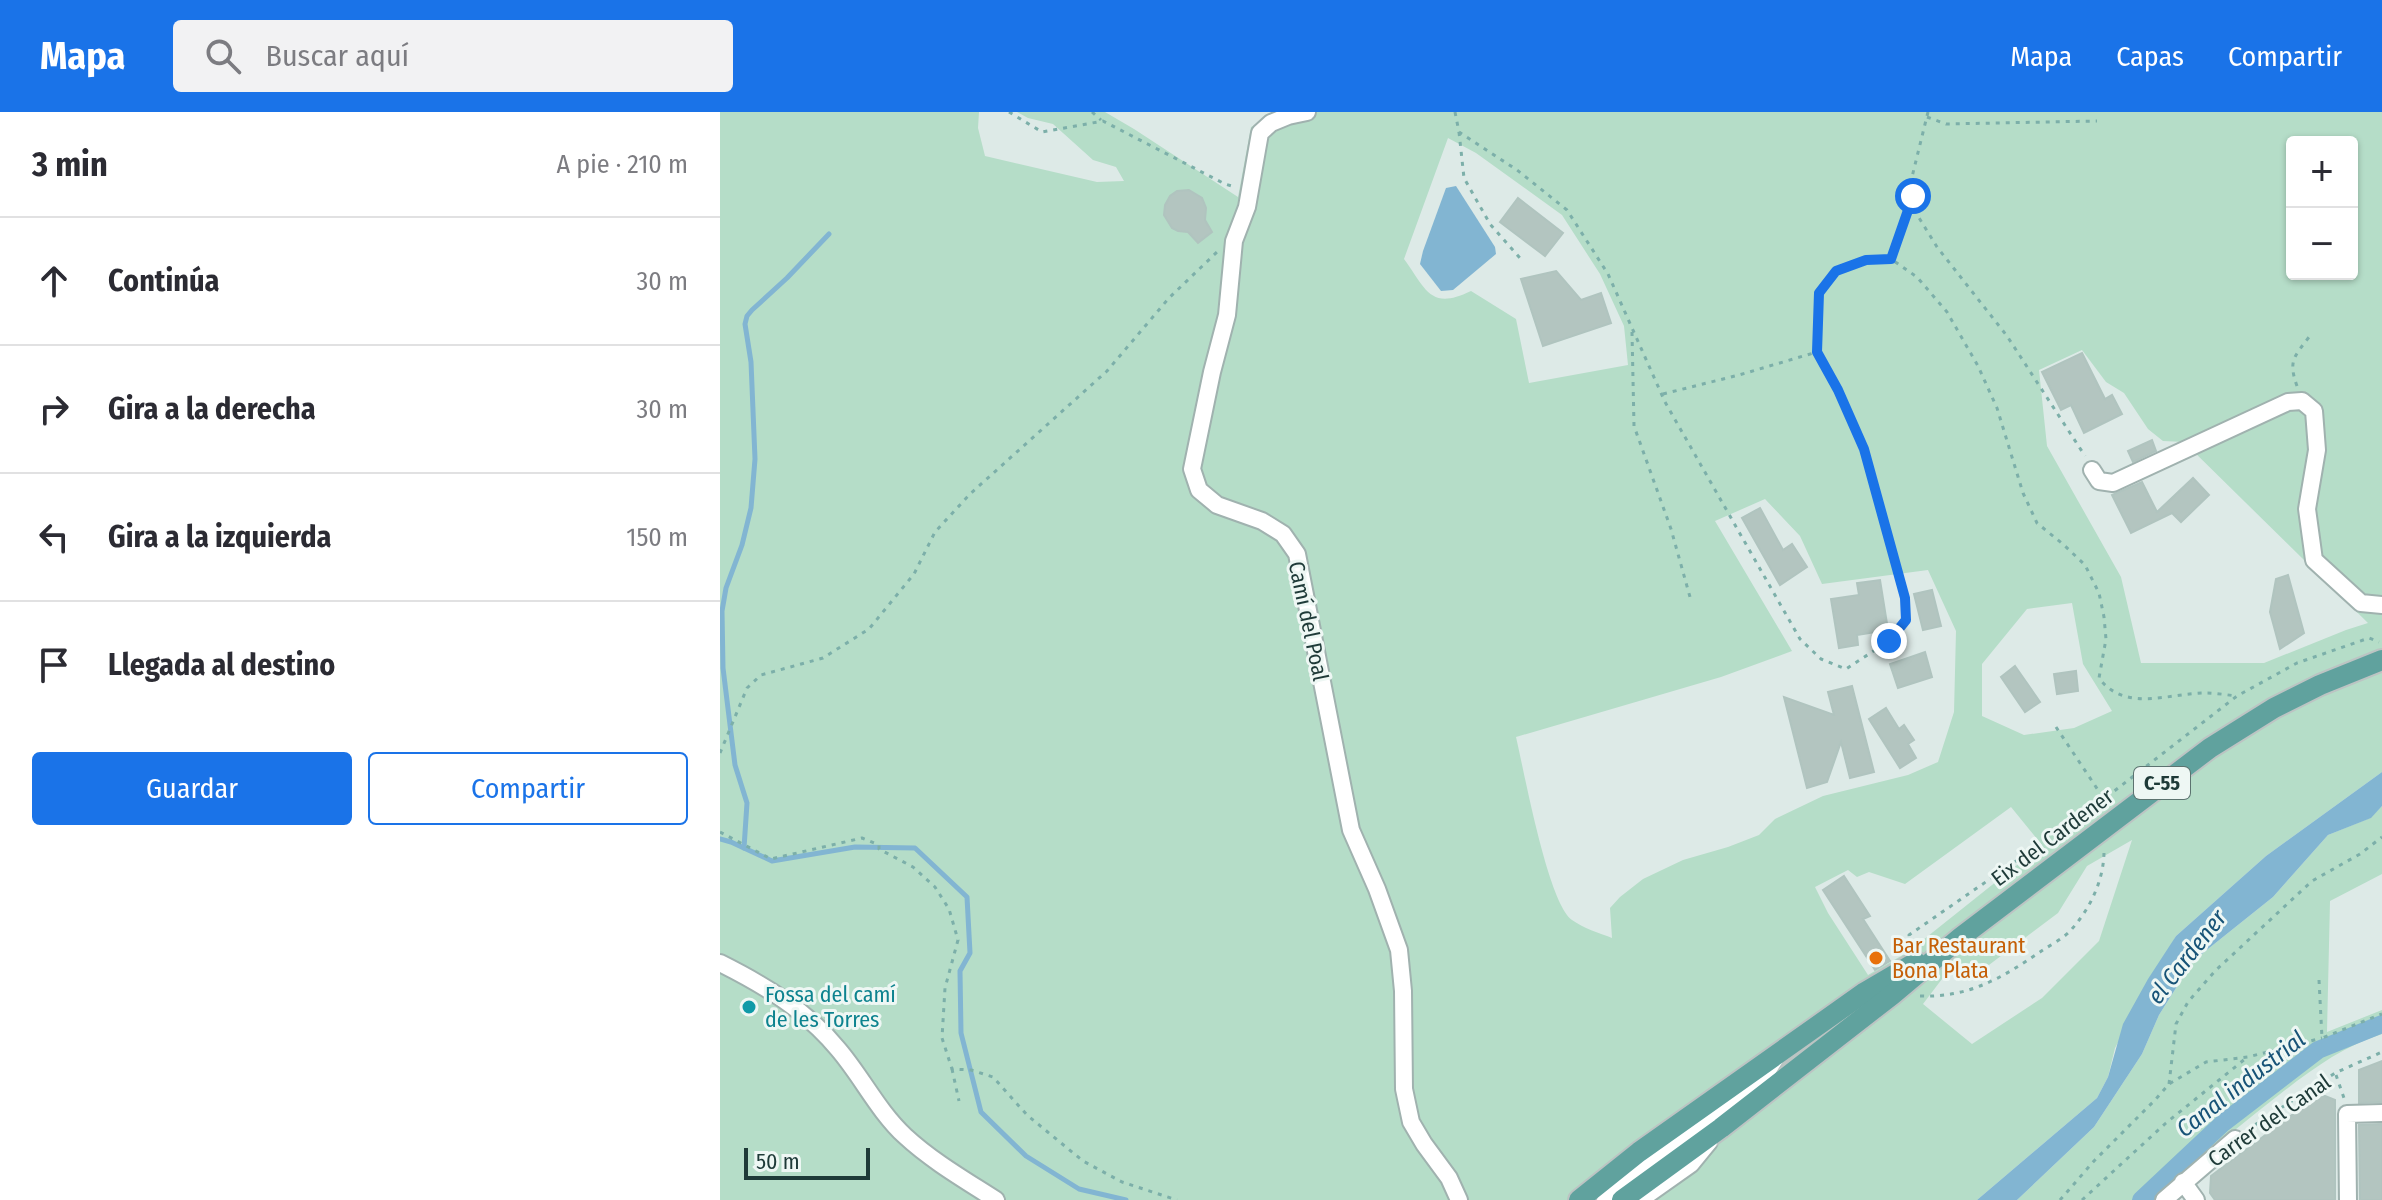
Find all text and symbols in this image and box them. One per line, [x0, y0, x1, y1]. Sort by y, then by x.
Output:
search box [173, 20, 733, 92]
text: Mapa [40, 33, 125, 79]
icon: search [201, 34, 245, 78]
text: Buscar aquí [265, 38, 409, 74]
text: Mapa [2010, 40, 2072, 73]
text: Capas [2116, 40, 2184, 73]
text: Compartir [2228, 40, 2342, 73]
map controls [2286, 136, 2358, 280]
button: + [2286, 136, 2358, 208]
text: 3 min [32, 144, 108, 185]
text: A pie · 210 m [557, 149, 688, 180]
route start [1895, 178, 1931, 214]
button: − [2286, 208, 2358, 280]
icon: ahead [32, 259, 76, 303]
text: Continúa [108, 263, 219, 299]
text: 30 m [637, 266, 688, 297]
icon: right [32, 387, 76, 431]
text: Gira a la derecha [108, 391, 316, 427]
text: 30 m [637, 394, 688, 425]
icon: left [32, 515, 76, 559]
text: Gira a la izquierda [108, 519, 331, 555]
text: 150 m [626, 522, 688, 553]
street label: Camí del Poal [1283, 559, 1334, 684]
route end [1871, 623, 1907, 659]
icon: arrive [32, 643, 76, 687]
text: Llegada al destino [108, 647, 335, 683]
button: Guardar [32, 752, 352, 825]
button: Compartir [368, 752, 688, 825]
road number: C-55 [2134, 767, 2190, 799]
street label: Eix del Cardener [1986, 783, 2119, 892]
water label: el Cardener [2142, 904, 2233, 1009]
place label: Bar Restaurant Bona Plata [1892, 932, 2026, 984]
marker: Bar Restaurant Bona Plata [1867, 949, 1885, 967]
place label: Fossa del camí de les Torres [765, 981, 896, 1033]
marker: Fossa del camí de les Torres [740, 998, 758, 1016]
water label: Canal industrial [2171, 1025, 2311, 1143]
street label: Carrer del Canal [2203, 1068, 2336, 1173]
scale bar [744, 1144, 870, 1180]
text: 50 m [756, 1148, 800, 1175]

